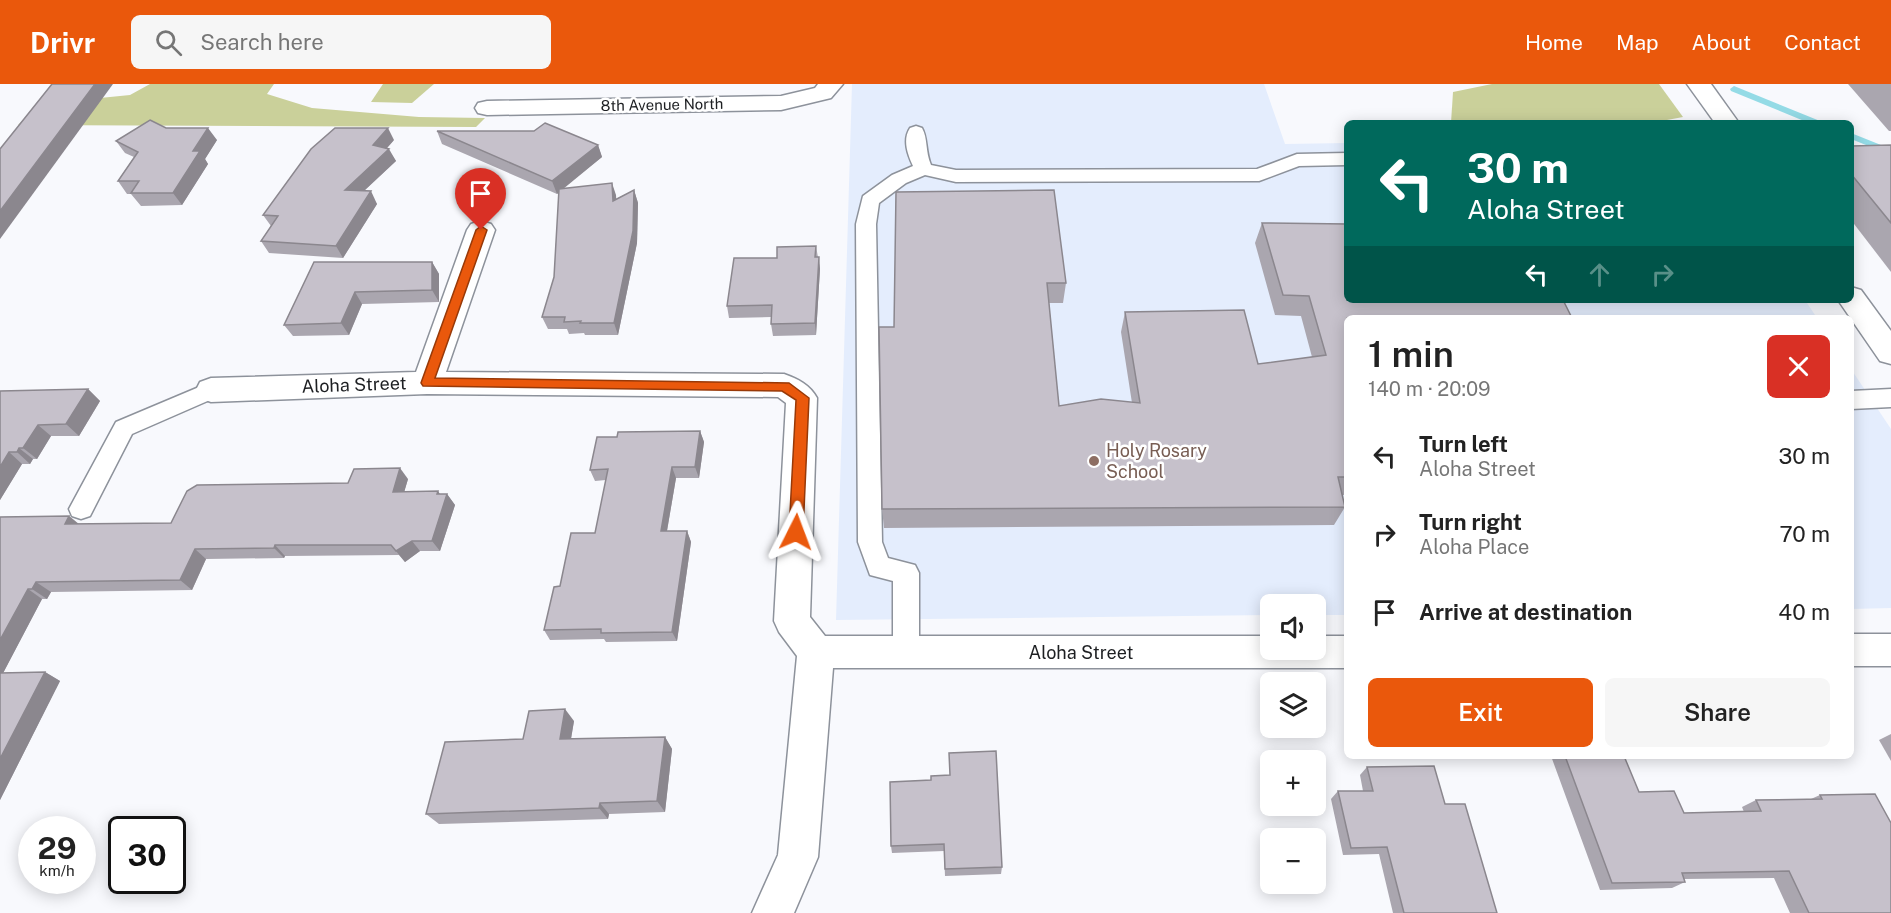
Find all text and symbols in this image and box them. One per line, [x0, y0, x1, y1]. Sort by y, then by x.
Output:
search box [131, 15, 551, 69]
text: Drivr [30, 26, 95, 59]
icon: search [152, 26, 185, 59]
text: Search here [200, 29, 324, 55]
text: Home [1525, 30, 1583, 55]
text: Map [1616, 30, 1659, 55]
text: About [1692, 30, 1751, 55]
text: Contact [1784, 30, 1861, 55]
street label: 8th Avenue North [600, 95, 723, 114]
text: 30 m [1467, 143, 1569, 192]
icon: left [1368, 144, 1446, 222]
pin [455, 168, 506, 230]
icon: arrive [464, 177, 497, 210]
text: Aloha Street [1467, 193, 1625, 225]
icon: left [1520, 258, 1553, 291]
icon: ahead [1583, 258, 1616, 291]
icon: right [1646, 258, 1679, 291]
text: 1 min [1368, 333, 1454, 375]
button: close [1767, 335, 1830, 398]
street label: Aloha Street [301, 372, 407, 397]
text: 140 m · 20:09 [1368, 377, 1491, 401]
text: Turn left [1419, 431, 1508, 457]
place label: Holy Rosary School [1106, 440, 1207, 482]
icon: left [1368, 440, 1401, 473]
text: 30 m [1778, 443, 1830, 469]
marker: Holy Rosary School [1087, 454, 1101, 468]
text: Aloha Street [1419, 457, 1536, 481]
position arrow [764, 500, 828, 564]
text: Turn right [1419, 509, 1522, 535]
icon: right [1368, 518, 1401, 551]
text: 70 m [1779, 521, 1830, 547]
text: Aloha Place [1419, 535, 1529, 559]
map controls [1260, 594, 1326, 894]
button: sound [1260, 594, 1326, 660]
icon: arrive [1368, 596, 1401, 629]
text: Arrive at destination [1419, 599, 1632, 625]
text: 40 m [1778, 599, 1830, 625]
street label: Aloha Street [1028, 642, 1134, 663]
button: layers [1260, 672, 1326, 738]
button: Exit [1368, 678, 1593, 747]
button: Share [1605, 678, 1830, 747]
button: + [1260, 750, 1326, 816]
speed limit sign: 30 [108, 816, 186, 894]
button: − [1260, 828, 1326, 894]
text: 29 [38, 830, 76, 866]
text: km/h [39, 862, 75, 879]

